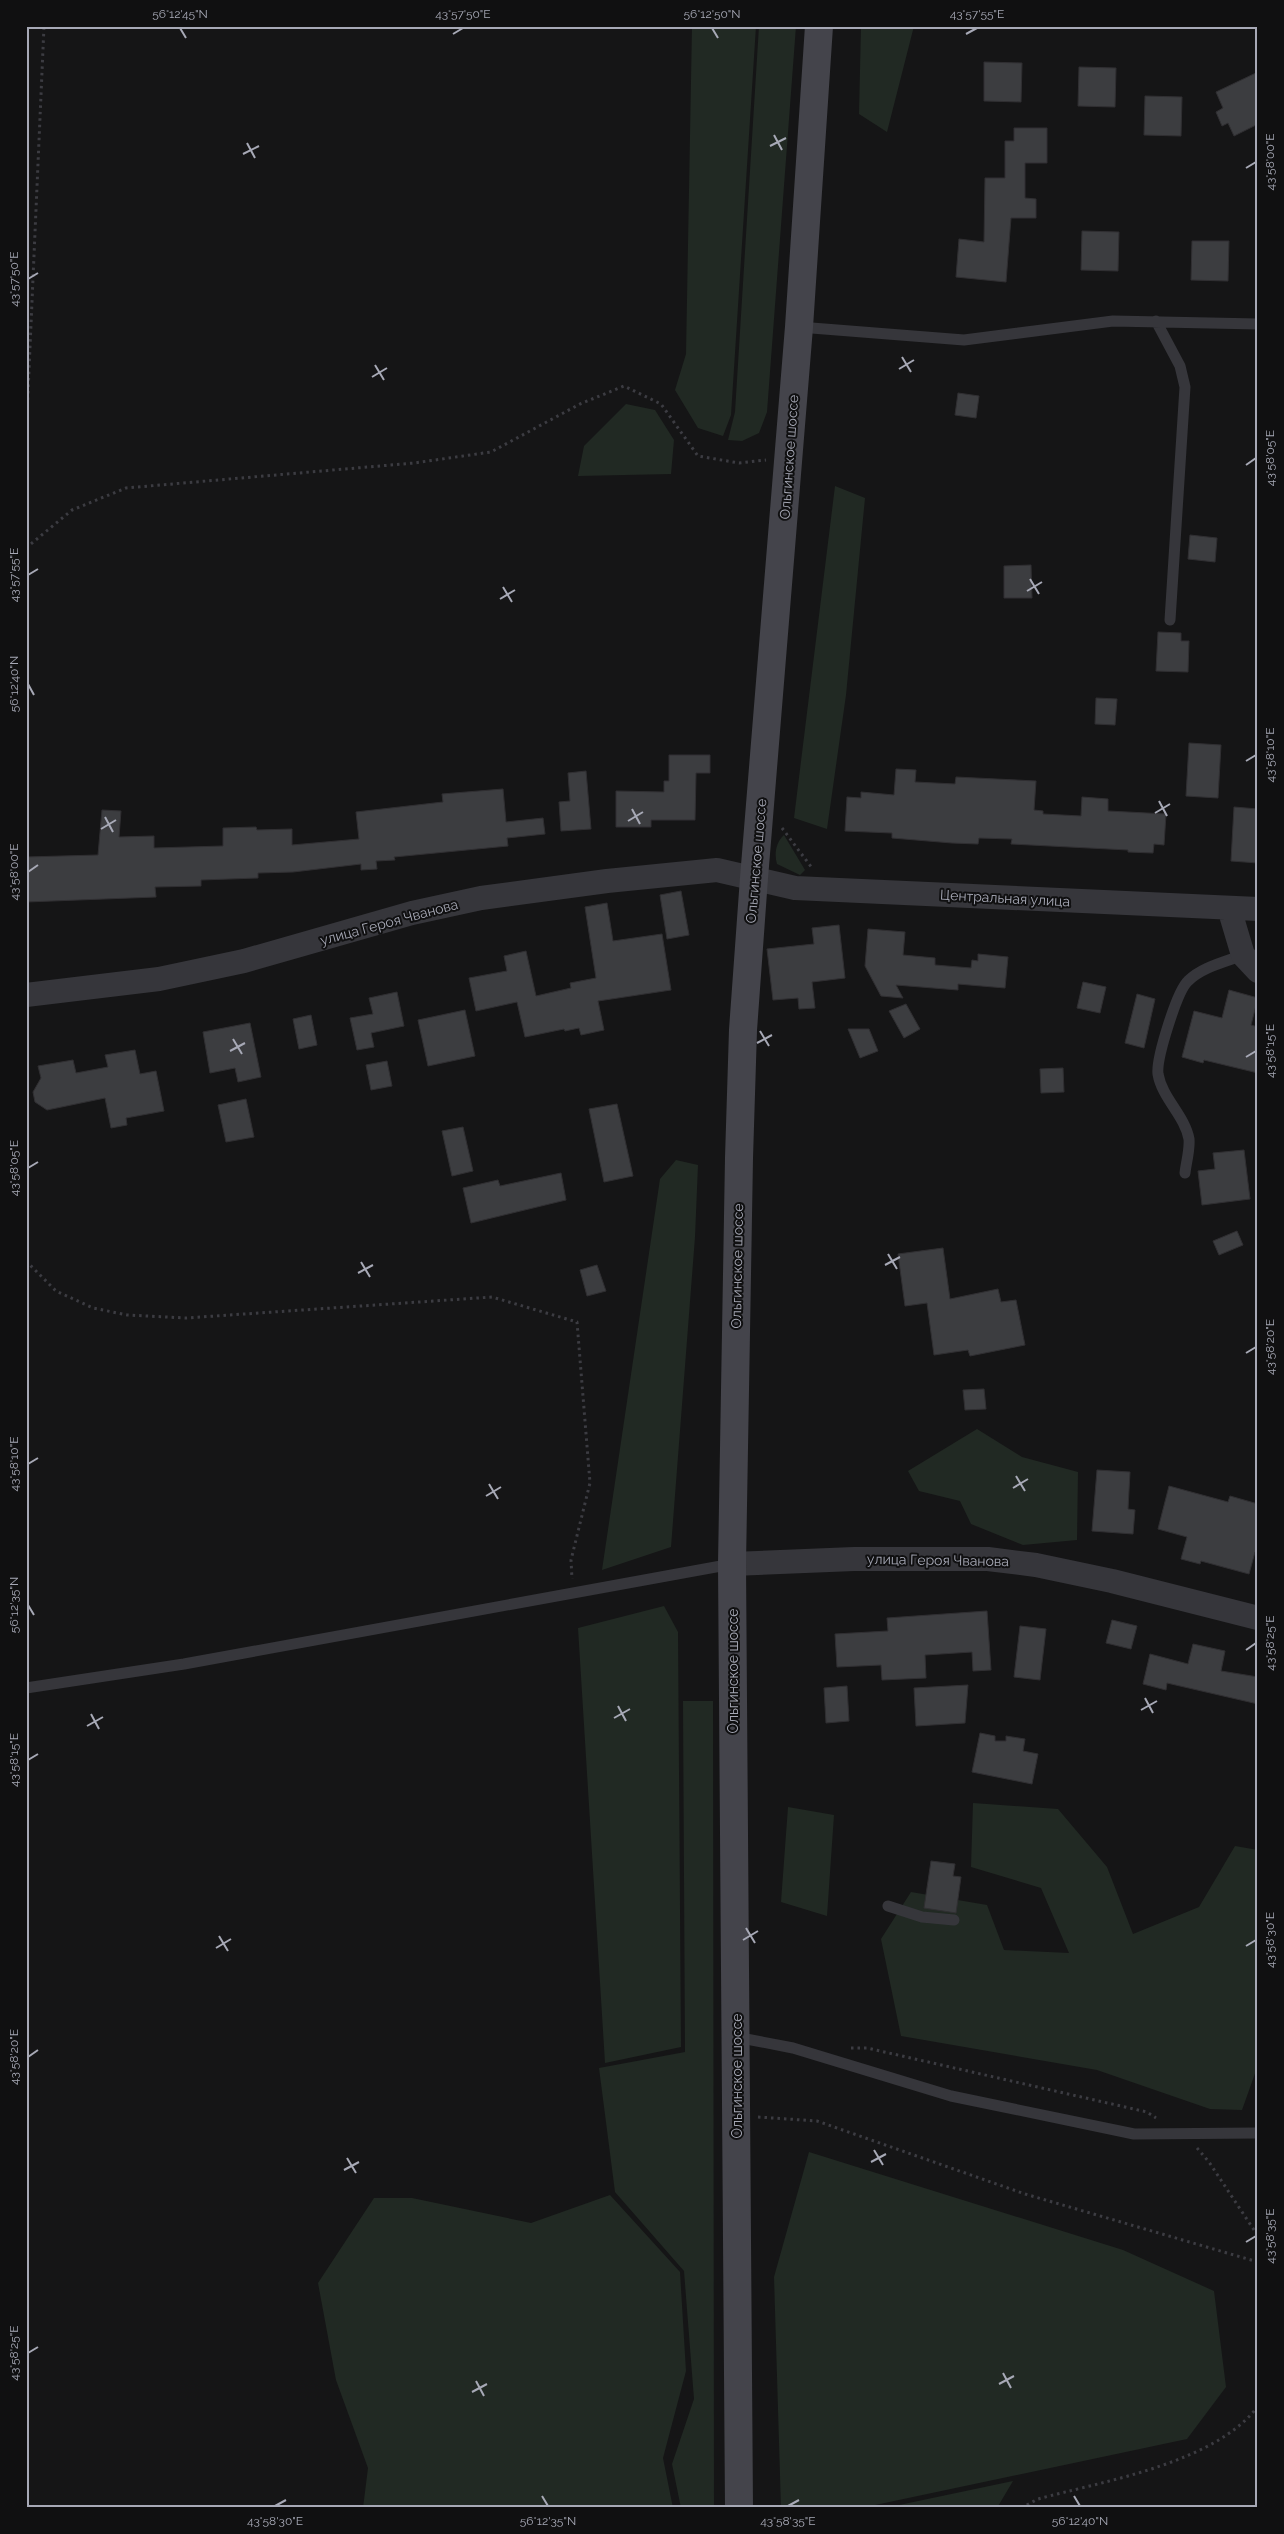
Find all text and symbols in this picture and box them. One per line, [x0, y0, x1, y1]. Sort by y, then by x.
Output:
text: 56°12'45"N [152, 7, 208, 21]
text: 43°57'50"E [435, 7, 491, 21]
text: 56°12'50"N [683, 7, 741, 21]
text: 43°57'55"E [950, 7, 1004, 21]
text: 43°58'00"E [1263, 133, 1277, 191]
text: 43°57'50"E [7, 251, 21, 307]
street label: Ольгинское шоссе [777, 394, 801, 520]
text: 43°58'05"E [1263, 430, 1277, 486]
text: 43°57'55"E [7, 548, 21, 602]
text: 56°12'40"N [7, 656, 21, 712]
text: 43°58'10"E [1263, 728, 1277, 782]
street label: Ольгинское шоссе [743, 798, 769, 924]
text: 43°58'00"E [7, 843, 21, 901]
street label: Центральная улица [940, 887, 1070, 909]
street label: улица Героя Чванова [318, 896, 460, 948]
text: 43°58'15"E [1263, 1024, 1277, 1078]
text: 43°58'05"E [7, 1140, 21, 1196]
street label: Ольгинское шоссе [728, 1203, 746, 1329]
text: 43°58'20"E [1263, 1319, 1277, 1375]
text: 43°58'10"E [7, 1437, 21, 1491]
street label: улица Героя Чванова [867, 1551, 1009, 1569]
text: 56°12'35"N [7, 1577, 21, 1633]
street label: Ольгинское шоссе [725, 1608, 741, 1734]
text: 43°58'25"E [1263, 1615, 1277, 1671]
text: 43°58'15"E [7, 1733, 21, 1787]
text: 43°58'30"E [1263, 1912, 1277, 1968]
street label: Ольгинское шоссе [729, 2013, 745, 2139]
text: 43°58'20"E [7, 2029, 21, 2085]
text: 43°58'35"E [1263, 2208, 1277, 2264]
text: 43°58'25"E [7, 2325, 21, 2381]
text: 43°58'30"E [247, 2514, 303, 2528]
text: 56°12'35"N [520, 2514, 576, 2528]
text: 43°58'35"E [760, 2514, 816, 2528]
text: 56°12'40"N [1052, 2514, 1108, 2528]

